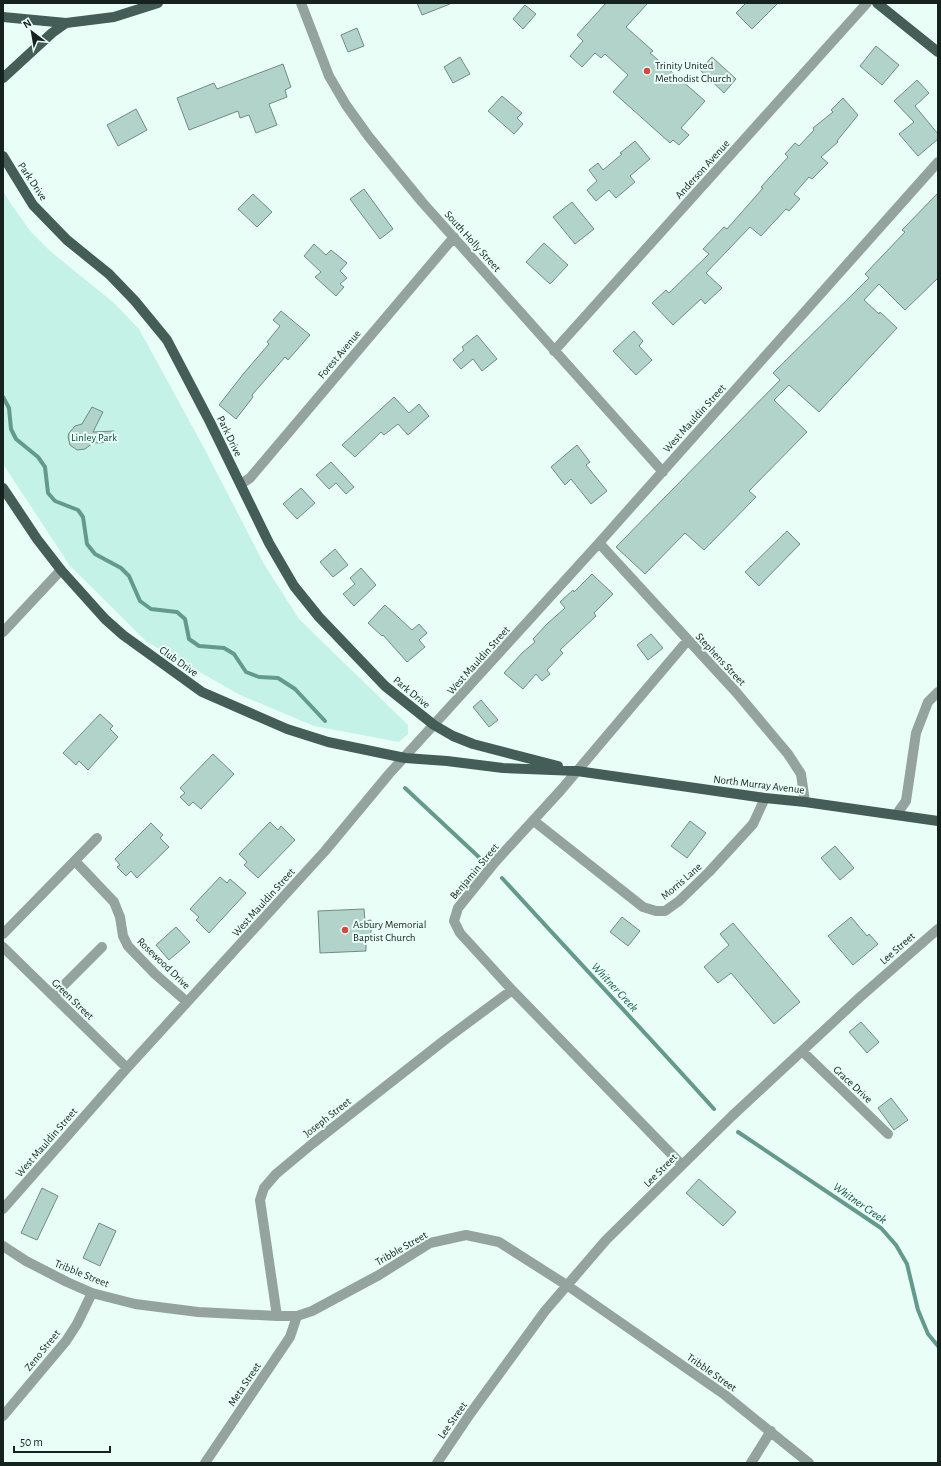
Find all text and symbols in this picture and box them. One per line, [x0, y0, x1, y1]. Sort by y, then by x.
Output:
north arrow [12, 12, 52, 52]
text: N [21, 17, 33, 31]
place label: Trinity United Methodist Church [655, 60, 731, 84]
marker: Trinity United Methodist Church [642, 66, 652, 76]
street label: Anderson Avenue [673, 138, 732, 201]
street label: Park Drive [16, 160, 49, 202]
street label: South Holly Street [443, 209, 503, 274]
street label: Forest Avenue [316, 328, 363, 381]
street label: West Mauldin Street [661, 382, 728, 455]
street label: Park Drive [215, 414, 244, 458]
park label: Linley Park [71, 432, 117, 443]
street label: West Mauldin Street [445, 624, 512, 697]
street label: Stephens Street [694, 631, 748, 688]
street label: Club Drive [157, 644, 200, 679]
street label: Park Drive [391, 674, 432, 710]
street label: North Murray Avenue [713, 773, 805, 796]
street label: Benjamin Street [448, 841, 501, 901]
street label: Morris Lane [659, 861, 704, 902]
street label: West Mauldin Street [230, 866, 297, 939]
place label: Asbury Memorial Baptist Church [353, 919, 426, 943]
marker: Asbury Memorial Baptist Church [340, 925, 350, 935]
street label: Lee Street [878, 930, 917, 966]
street label: Rosewood Drive [135, 936, 192, 991]
water label: Whitner Creek [589, 960, 641, 1014]
street label: Green Street [50, 977, 96, 1022]
street label: Grace Drive [831, 1064, 874, 1105]
street label: Joseph Street [302, 1095, 353, 1139]
street label: West Mauldin Street [14, 1105, 80, 1179]
street label: Lee Street [642, 1151, 680, 1189]
water label: Whitner Creek [831, 1180, 889, 1226]
street label: Tribble Street [374, 1229, 429, 1268]
street label: Tribble Street [53, 1258, 111, 1290]
street label: Zeno Street [23, 1327, 63, 1373]
street label: Tribble Street [685, 1351, 739, 1394]
street label: Meta Street [226, 1360, 263, 1408]
street label: Lee Street [436, 1399, 469, 1441]
scale bar [14, 1428, 110, 1454]
text: 50 m [20, 1436, 43, 1448]

